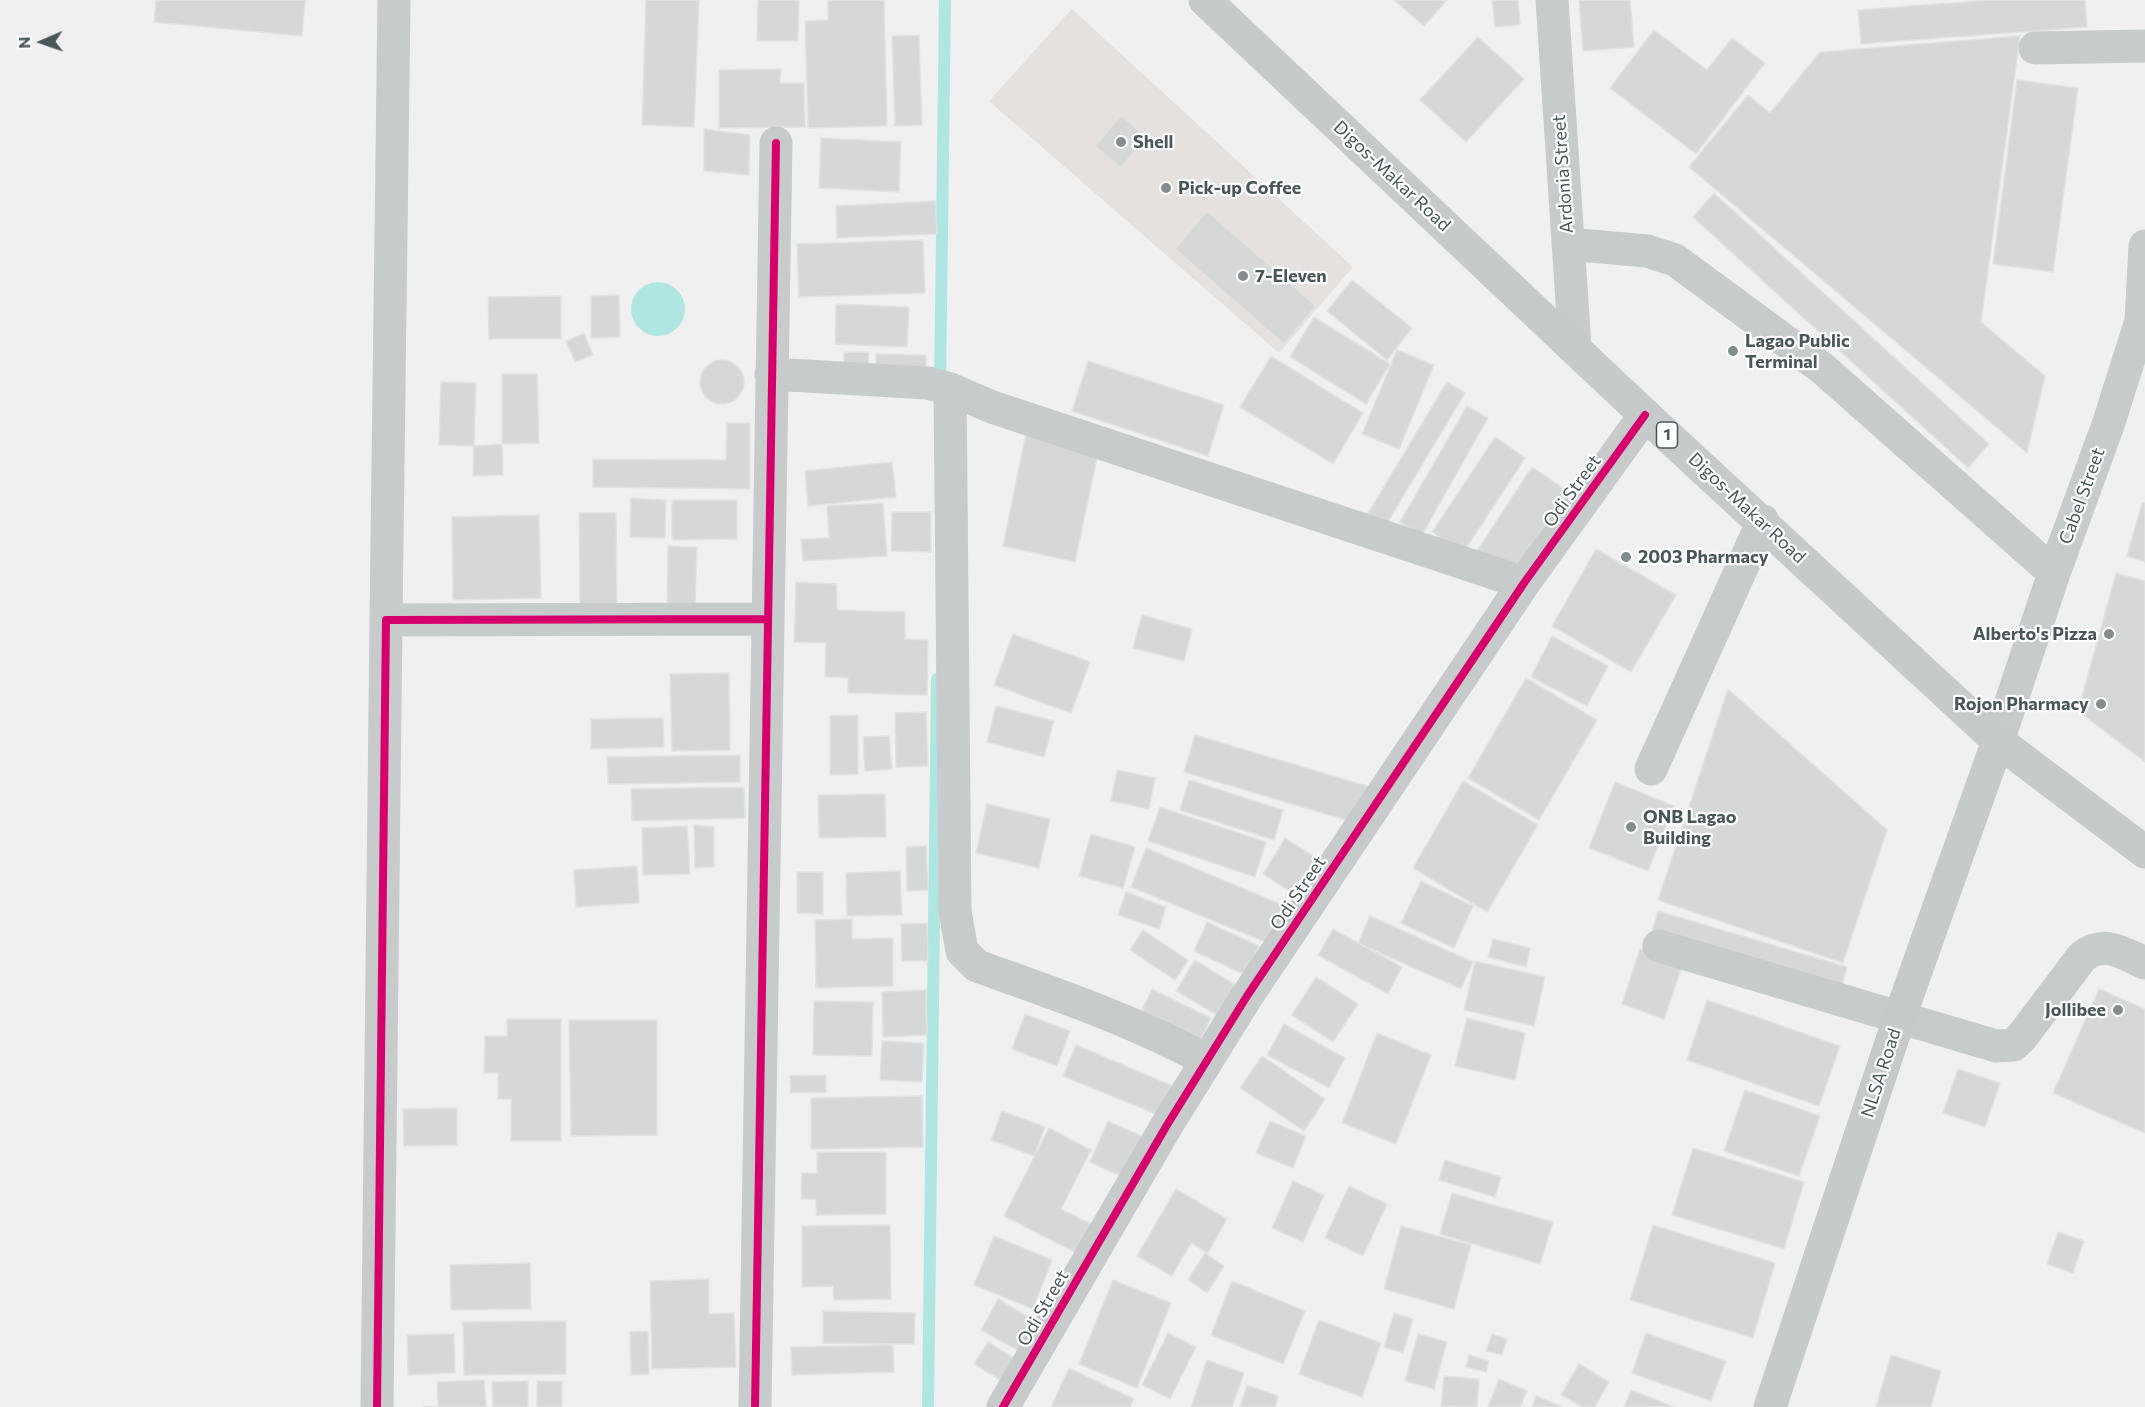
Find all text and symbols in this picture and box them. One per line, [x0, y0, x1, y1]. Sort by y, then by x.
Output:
north arrow [12, 12, 72, 72]
text: N [14, 36, 33, 49]
street label: Ardonia Street [1548, 114, 1578, 234]
street label: Digos-Makar Road [1329, 116, 1455, 236]
place label: Shell [1133, 131, 1174, 153]
marker: Shell [1114, 135, 1128, 149]
place label: Pick-up Coffee [1178, 177, 1301, 199]
marker: Pick-up Coffee [1159, 181, 1173, 195]
place label: 7-Eleven [1255, 265, 1327, 287]
marker: 7-Eleven [1236, 269, 1250, 283]
place label: Lagao Public Terminal [1745, 330, 1850, 372]
marker: Lagao Public Terminal [1726, 344, 1740, 358]
road number: 1 [1656, 422, 1678, 448]
street label: Cabel Street [2055, 445, 2109, 547]
street label: Digos-Makar Road [1684, 448, 1810, 568]
street label: Odi Street [1539, 451, 1605, 531]
place label: 2003 Pharmacy [1638, 546, 1769, 568]
marker: 2003 Pharmacy [1619, 550, 1633, 564]
place label: Alberto's Pizza [1973, 623, 2097, 645]
marker: Alberto's Pizza [2102, 627, 2116, 641]
place label: Rojon Pharmacy [1954, 693, 2089, 715]
marker: Rojon Pharmacy [2094, 697, 2108, 711]
place label: ONB Lagao Building [1643, 806, 1737, 848]
marker: ONB Lagao Building [1624, 820, 1638, 834]
street label: Odi Street [1266, 852, 1330, 934]
place label: Jollibee [2045, 999, 2106, 1021]
marker: Jollibee [2111, 1003, 2125, 1017]
street label: NLSA Road [1856, 1026, 1906, 1120]
street label: Odi Street [1013, 1266, 1073, 1350]

